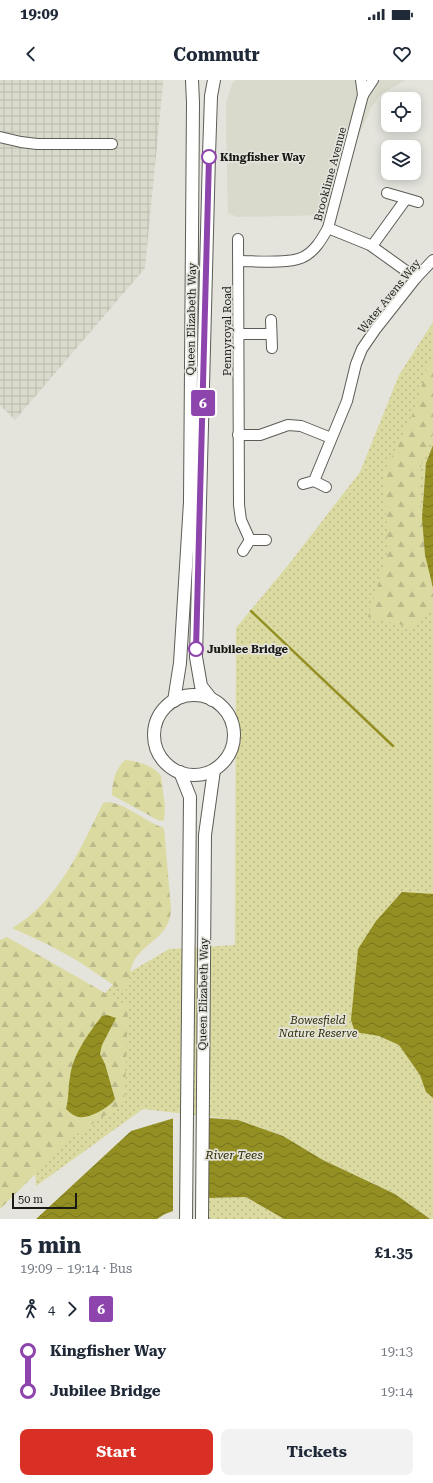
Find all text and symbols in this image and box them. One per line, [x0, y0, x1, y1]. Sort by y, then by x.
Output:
text: 19:09 [20, 5, 58, 23]
icon: back [20, 43, 42, 65]
icon: heart [391, 43, 413, 65]
text: Commutr [173, 44, 260, 65]
map controls [381, 92, 421, 180]
button: locate [381, 92, 421, 132]
street label: Brooklime Avenue [312, 126, 349, 223]
button: layers [381, 140, 421, 180]
marker: Kingfisher Way [201, 149, 217, 165]
place label: Kingfisher Way [220, 151, 306, 164]
street label: Water Avens Way [356, 256, 424, 336]
street label: Queen Elizabeth Way [184, 262, 199, 375]
street label: Pennyroyal Road [221, 286, 234, 376]
line badge: 6 [190, 390, 216, 416]
text: 6 [199, 395, 207, 411]
marker: Jubilee Bridge [188, 641, 204, 657]
place label: Jubilee Bridge [207, 643, 289, 656]
street label: Queen Elizabeth Way [196, 937, 211, 1050]
park label: Bowesfield Nature Reserve [278, 1014, 358, 1040]
water label: River Tees [204, 1148, 263, 1162]
scale bar [12, 1191, 77, 1210]
text: 50 m [18, 1193, 43, 1206]
text: 5 min [20, 1233, 81, 1258]
text: £1.35 [375, 1244, 413, 1262]
text: 19:09 – 19:14 · Bus [20, 1261, 132, 1276]
icon: walk [20, 1298, 42, 1320]
icon: forward [61, 1298, 83, 1320]
text: 6 [97, 1301, 105, 1317]
text: 4 [48, 1302, 55, 1317]
text: Kingfisher Way [50, 1342, 166, 1360]
text: 19:13 [381, 1344, 413, 1359]
text: Jubilee Bridge [50, 1382, 161, 1400]
text: 19:14 [381, 1384, 413, 1399]
button: Start [20, 1429, 213, 1475]
button: Tickets [221, 1429, 413, 1475]

